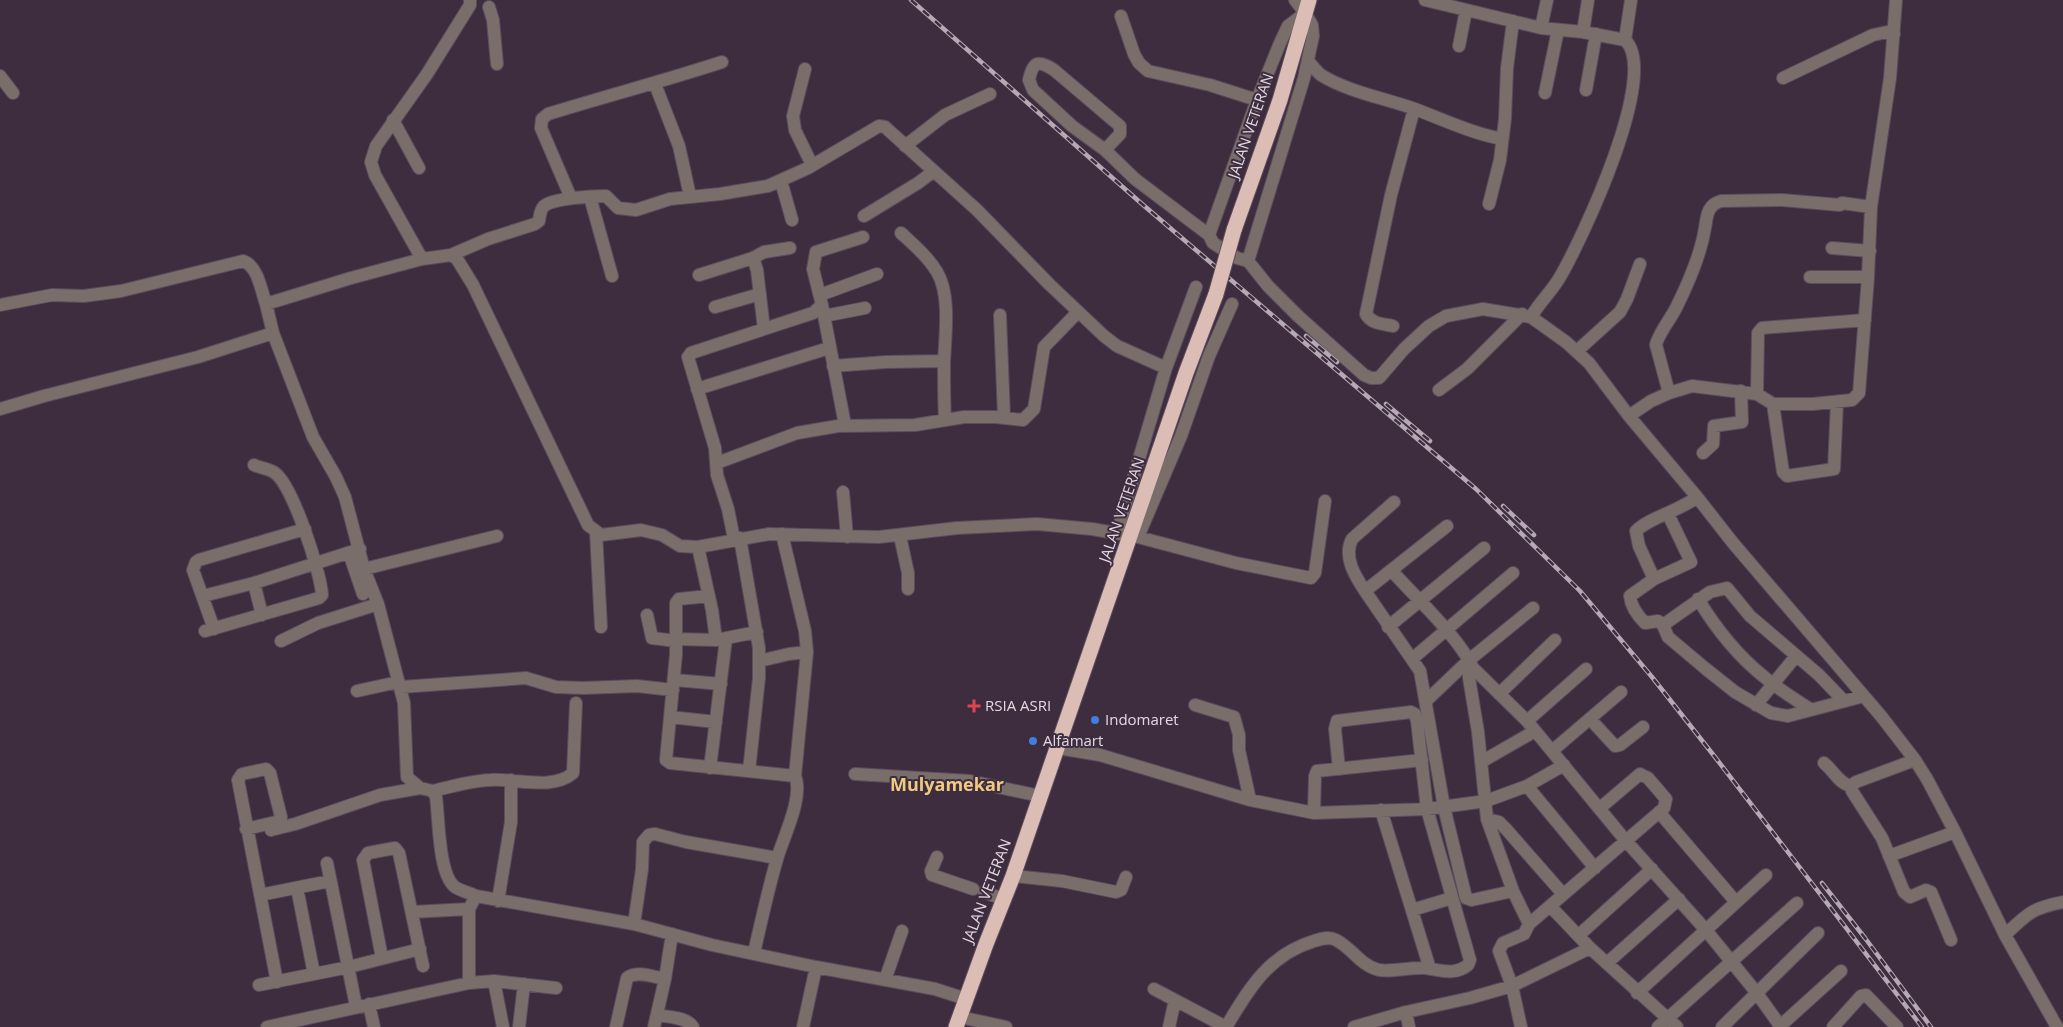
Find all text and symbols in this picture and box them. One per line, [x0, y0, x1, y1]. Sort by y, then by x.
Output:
street label: JALAN VETERAN [1222, 70, 1277, 183]
street label: JALAN VETERAN [1093, 454, 1148, 567]
place label: RSIA ASRI [985, 695, 1051, 715]
marker: RSIA ASRI [967, 699, 981, 713]
place label: Indomaret [1105, 709, 1179, 729]
marker: Indomaret [1089, 714, 1101, 726]
place label: Alfamart [1043, 730, 1103, 750]
marker: Alfamart [1027, 735, 1039, 747]
district label: Mulyamekar [890, 772, 1004, 796]
street label: JALAN VETERAN [956, 836, 1015, 947]

